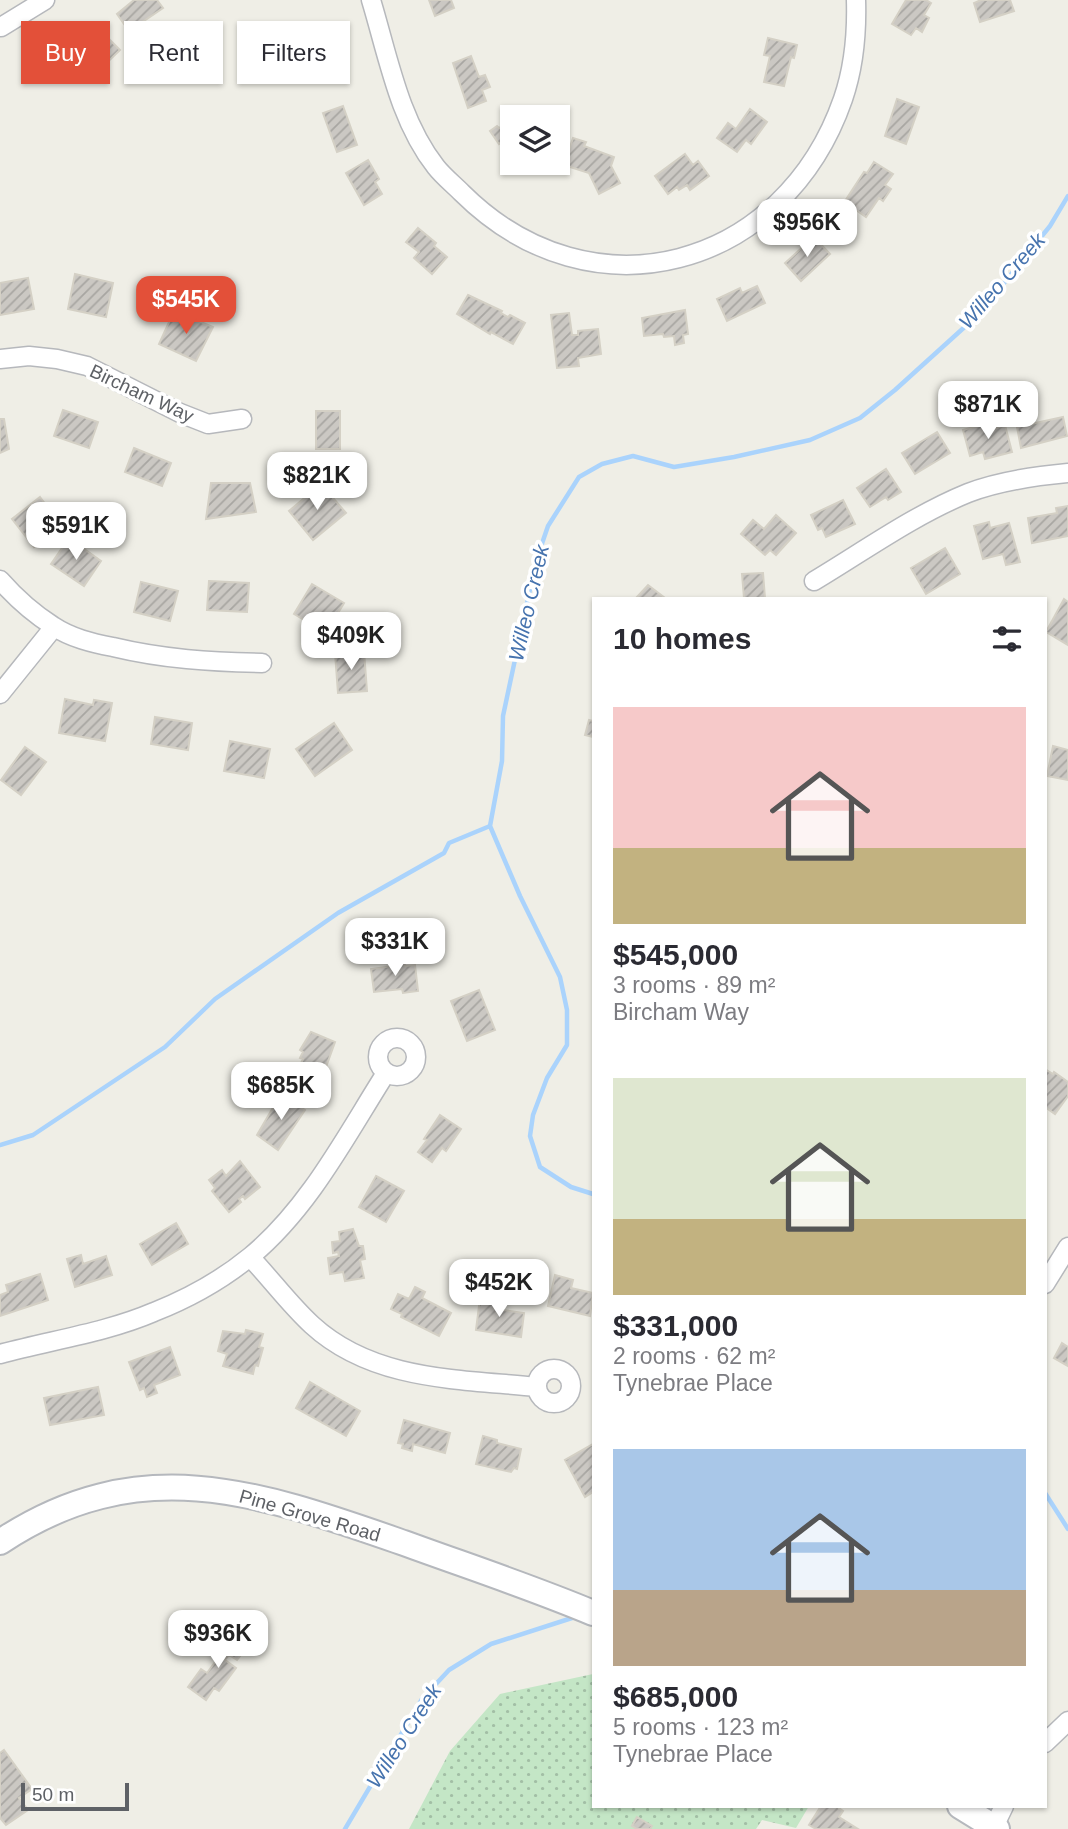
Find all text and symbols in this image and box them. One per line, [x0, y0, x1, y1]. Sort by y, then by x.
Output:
chip: Buy [21, 21, 110, 84]
chip: Rent [124, 21, 223, 84]
chip: Filters [237, 21, 350, 84]
map controls [500, 105, 570, 175]
button: layers [500, 105, 570, 175]
pin: $956K [758, 200, 856, 259]
text: $956K [773, 209, 841, 235]
water label: Willeo Creek [954, 227, 1050, 333]
pin: $545K [137, 276, 235, 336]
text: $545K [152, 286, 220, 312]
street label: Bircham Way [86, 360, 198, 427]
pin: $871K [939, 382, 1037, 441]
text: $871K [954, 391, 1022, 417]
pin: $821K [268, 452, 366, 512]
text: $821K [283, 462, 351, 488]
pin: $591K [27, 503, 125, 562]
text: $591K [42, 512, 110, 538]
water label: Willeo Creek [504, 541, 553, 663]
pin: $409K [302, 612, 400, 672]
icon: filters [988, 620, 1026, 658]
text: $409K [317, 622, 385, 648]
text: 10 homes [613, 622, 751, 655]
icon: home [757, 753, 883, 879]
pin: $331K [346, 918, 444, 978]
text: $331K [361, 928, 429, 954]
text: $545,000 [613, 938, 738, 971]
text: 3 rooms · 89 m² [613, 972, 775, 998]
text: Bircham Way [613, 999, 749, 1025]
pin: $685K [232, 1062, 330, 1122]
text: $685K [247, 1072, 315, 1098]
icon: home [757, 1124, 883, 1250]
pin: $452K [450, 1260, 548, 1319]
text: $452K [465, 1269, 533, 1295]
text: $331,000 [613, 1309, 738, 1342]
text: 2 rooms · 62 m² [613, 1343, 775, 1369]
text: Tynebrae Place [613, 1370, 773, 1396]
street label: Pine Grove Road [237, 1485, 383, 1546]
icon: home [757, 1495, 883, 1621]
pin: $936K [169, 1610, 267, 1670]
text: $936K [184, 1620, 252, 1646]
water label: Willeo Creek [362, 1678, 446, 1792]
text: $685,000 [613, 1680, 738, 1713]
text: 5 rooms · 123 m² [613, 1714, 788, 1740]
text: Tynebrae Place [613, 1741, 773, 1767]
scale bar [21, 1780, 130, 1812]
text: 50 m [32, 1784, 74, 1805]

